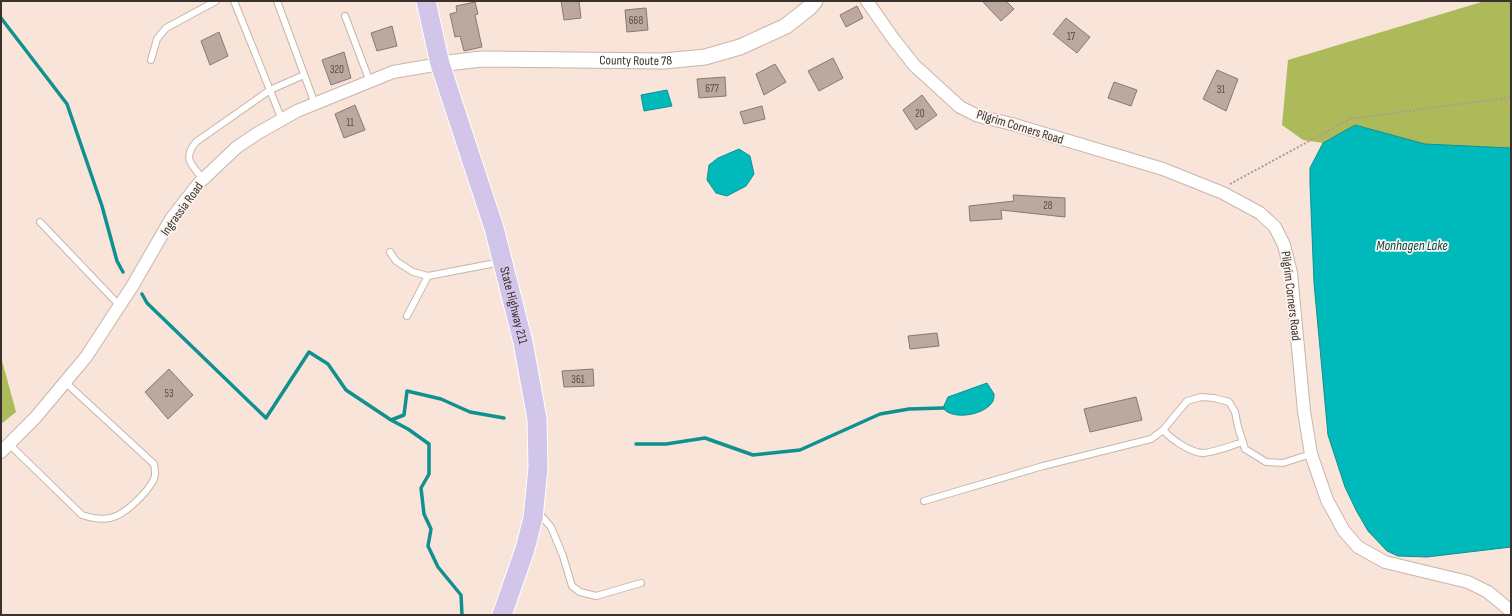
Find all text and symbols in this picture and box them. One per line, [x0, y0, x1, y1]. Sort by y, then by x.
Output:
house number: 668 [629, 14, 643, 27]
house number: 17 [1067, 30, 1076, 43]
street label: County Route 78 [599, 52, 673, 69]
house number: 320 [330, 63, 344, 76]
house number: 677 [705, 82, 719, 95]
house number: 31 [1217, 83, 1225, 96]
street label: Pilgrim Corners Road [975, 106, 1065, 148]
house number: 20 [915, 107, 925, 120]
house number: 11 [346, 116, 354, 129]
street label: Ingrassia Road [157, 179, 207, 239]
house number: 28 [1043, 199, 1053, 212]
water label: Monhagen Lake [1376, 237, 1448, 254]
street label: Pilgrim Corners Road [1278, 250, 1304, 342]
street label: State Highway 211 [496, 265, 531, 346]
house number: 361 [571, 373, 585, 386]
house number: 53 [164, 387, 174, 400]

